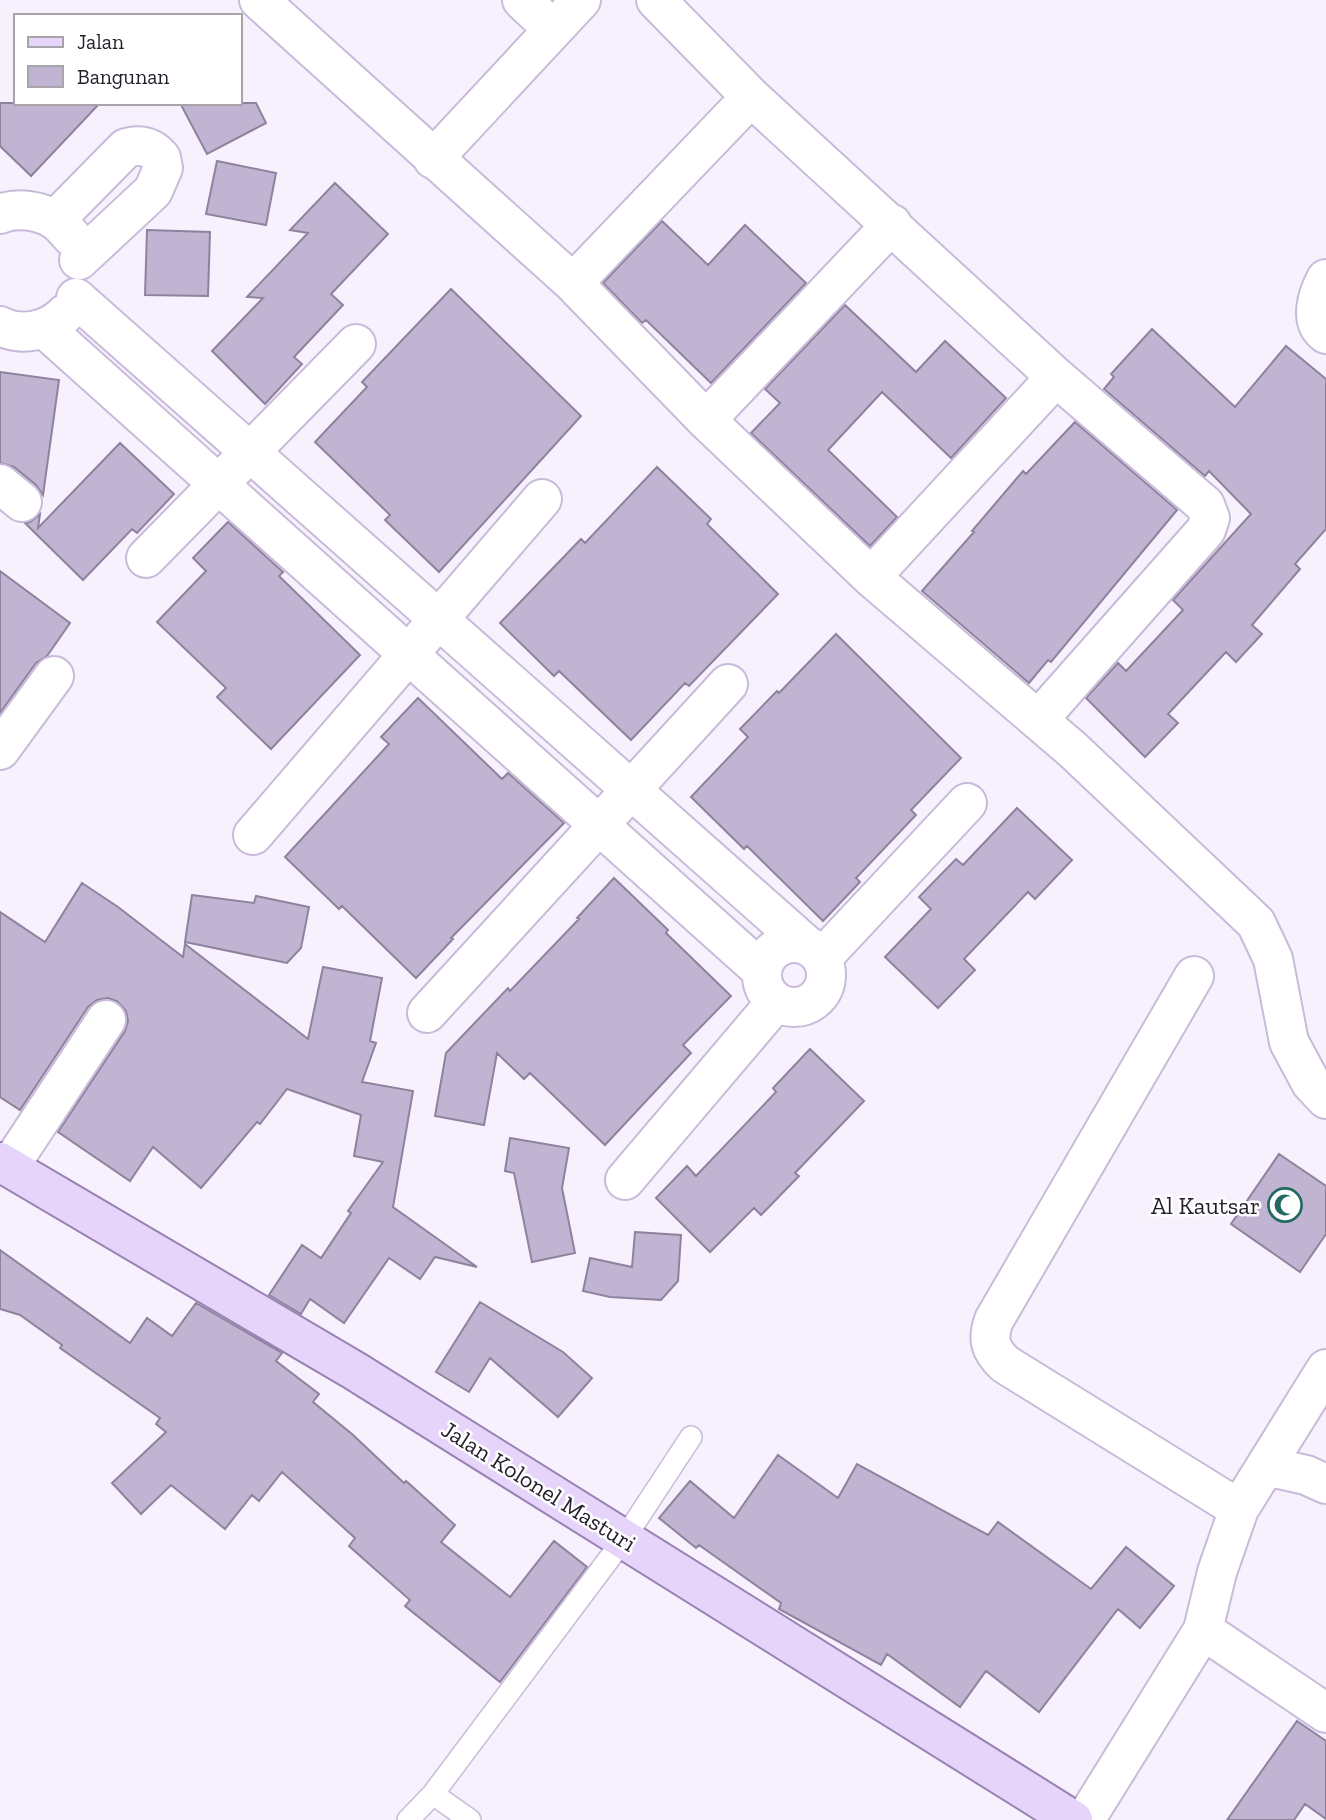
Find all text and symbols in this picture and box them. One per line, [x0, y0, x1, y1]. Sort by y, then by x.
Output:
legend [14, 14, 242, 105]
text: Jalan [77, 29, 124, 54]
text: Bangunan [77, 64, 169, 89]
mosque icon: Al Kautsar [1266, 1186, 1304, 1224]
place label: Al Kautsar [1151, 1191, 1260, 1220]
street label: Jalan Kolonel Masturi [436, 1414, 642, 1558]

